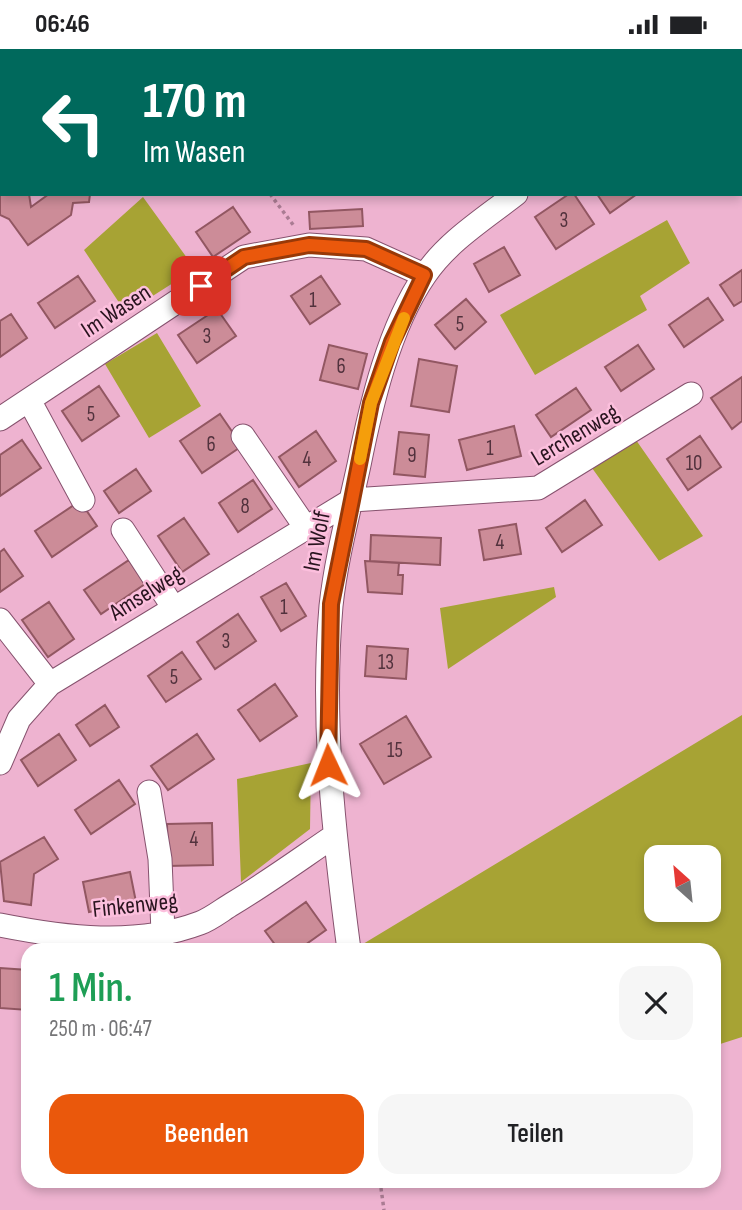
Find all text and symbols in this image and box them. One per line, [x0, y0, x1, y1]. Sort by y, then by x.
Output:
text: 06:46 [35, 9, 90, 40]
text: 170 m [143, 73, 247, 132]
icon: left [28, 77, 119, 168]
text: Im Wasen [143, 133, 245, 172]
house number: 3 [560, 208, 568, 233]
pin [171, 256, 231, 316]
icon: arrive [182, 267, 220, 305]
street label: Im Wasen [76, 278, 156, 344]
house number: 1 [309, 288, 317, 313]
house number: 5 [456, 312, 464, 337]
house number: 3 [203, 324, 211, 349]
house number: 6 [336, 354, 346, 379]
street label: Lerchenweg [526, 398, 624, 472]
house number: 5 [87, 402, 95, 427]
house number: 6 [206, 432, 216, 457]
house number: 1 [486, 436, 494, 461]
house number: 9 [407, 443, 417, 468]
house number: 4 [303, 447, 312, 472]
house number: 10 [686, 451, 702, 476]
house number: 8 [240, 494, 250, 519]
street label: Im Wolf [297, 507, 337, 574]
house number: 4 [496, 530, 505, 555]
street label: Amselweg [103, 559, 188, 627]
house number: 1 [280, 595, 288, 620]
house number: 3 [222, 629, 230, 654]
house number: 13 [378, 650, 394, 675]
house number: 5 [170, 665, 178, 690]
position arrow [291, 728, 365, 802]
house number: 15 [387, 738, 403, 763]
house number: 4 [190, 827, 199, 852]
north arrow [644, 845, 721, 922]
map controls [644, 845, 721, 922]
street label: Finkenweg [91, 886, 179, 924]
text: 1 Min. [49, 963, 133, 1014]
button: close [619, 966, 693, 1040]
text: 250 m · 06:47 [49, 1015, 152, 1043]
button: Beenden [49, 1094, 364, 1174]
button: Teilen [378, 1094, 693, 1174]

